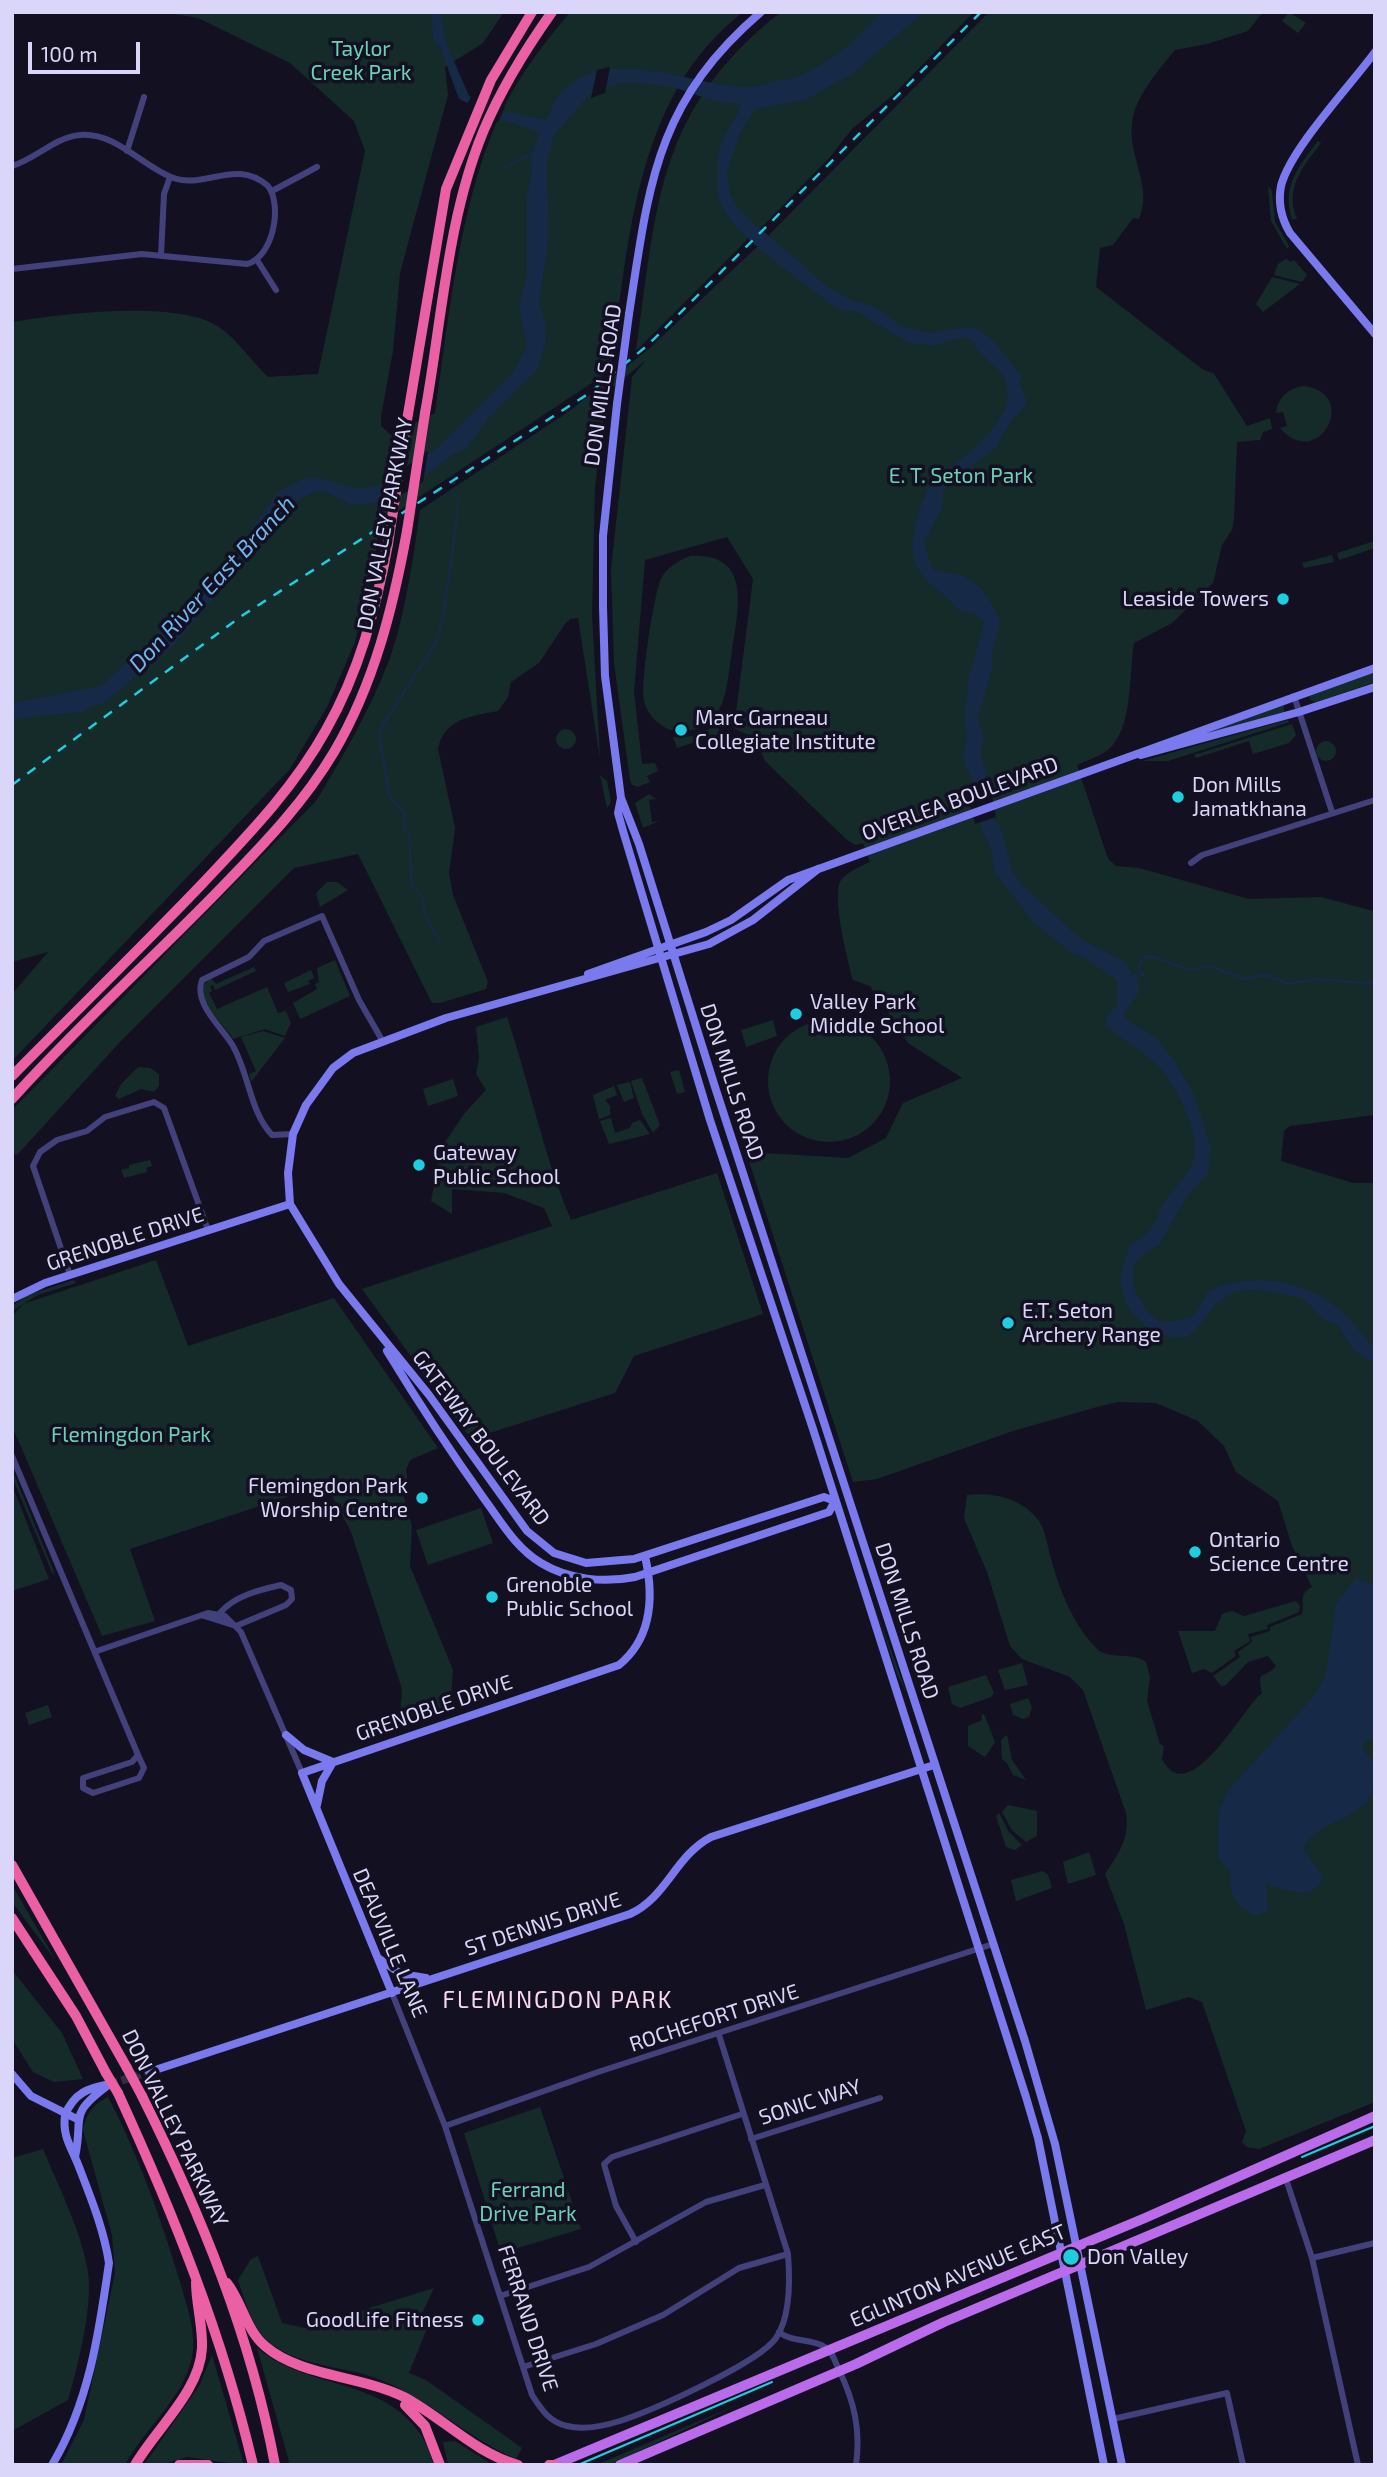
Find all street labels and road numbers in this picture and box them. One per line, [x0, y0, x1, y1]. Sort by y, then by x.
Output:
street label: DON MILLS ROAD [579, 302, 627, 468]
street label: DON VALLEY PARKWAY [352, 416, 418, 632]
street label: OVERLEA BOULEVARD [858, 752, 1062, 846]
street label: DON MILLS ROAD [695, 1000, 769, 1164]
street label: GRENOBLE DRIVE [43, 1202, 207, 1276]
street label: GATEWAY BOULEVARD [407, 1346, 555, 1530]
street label: DON MILLS ROAD [870, 1539, 944, 1703]
street label: GRENOBLE DRIVE [352, 1669, 516, 1747]
street label: DEAUVILLE LANE [347, 1865, 433, 2021]
street label: ST DENNIS DRIVE [462, 1887, 624, 1961]
street label: ROCHEFORT DRIVE [626, 1979, 802, 2057]
street label: DON VALLEY PARKWAY [116, 2025, 234, 2231]
street label: SONIC WAY [756, 2074, 864, 2130]
street label: EGLINTON AVENUE EAST [846, 2219, 1070, 2333]
street label: FERRAND DRIVE [492, 2242, 564, 2394]

